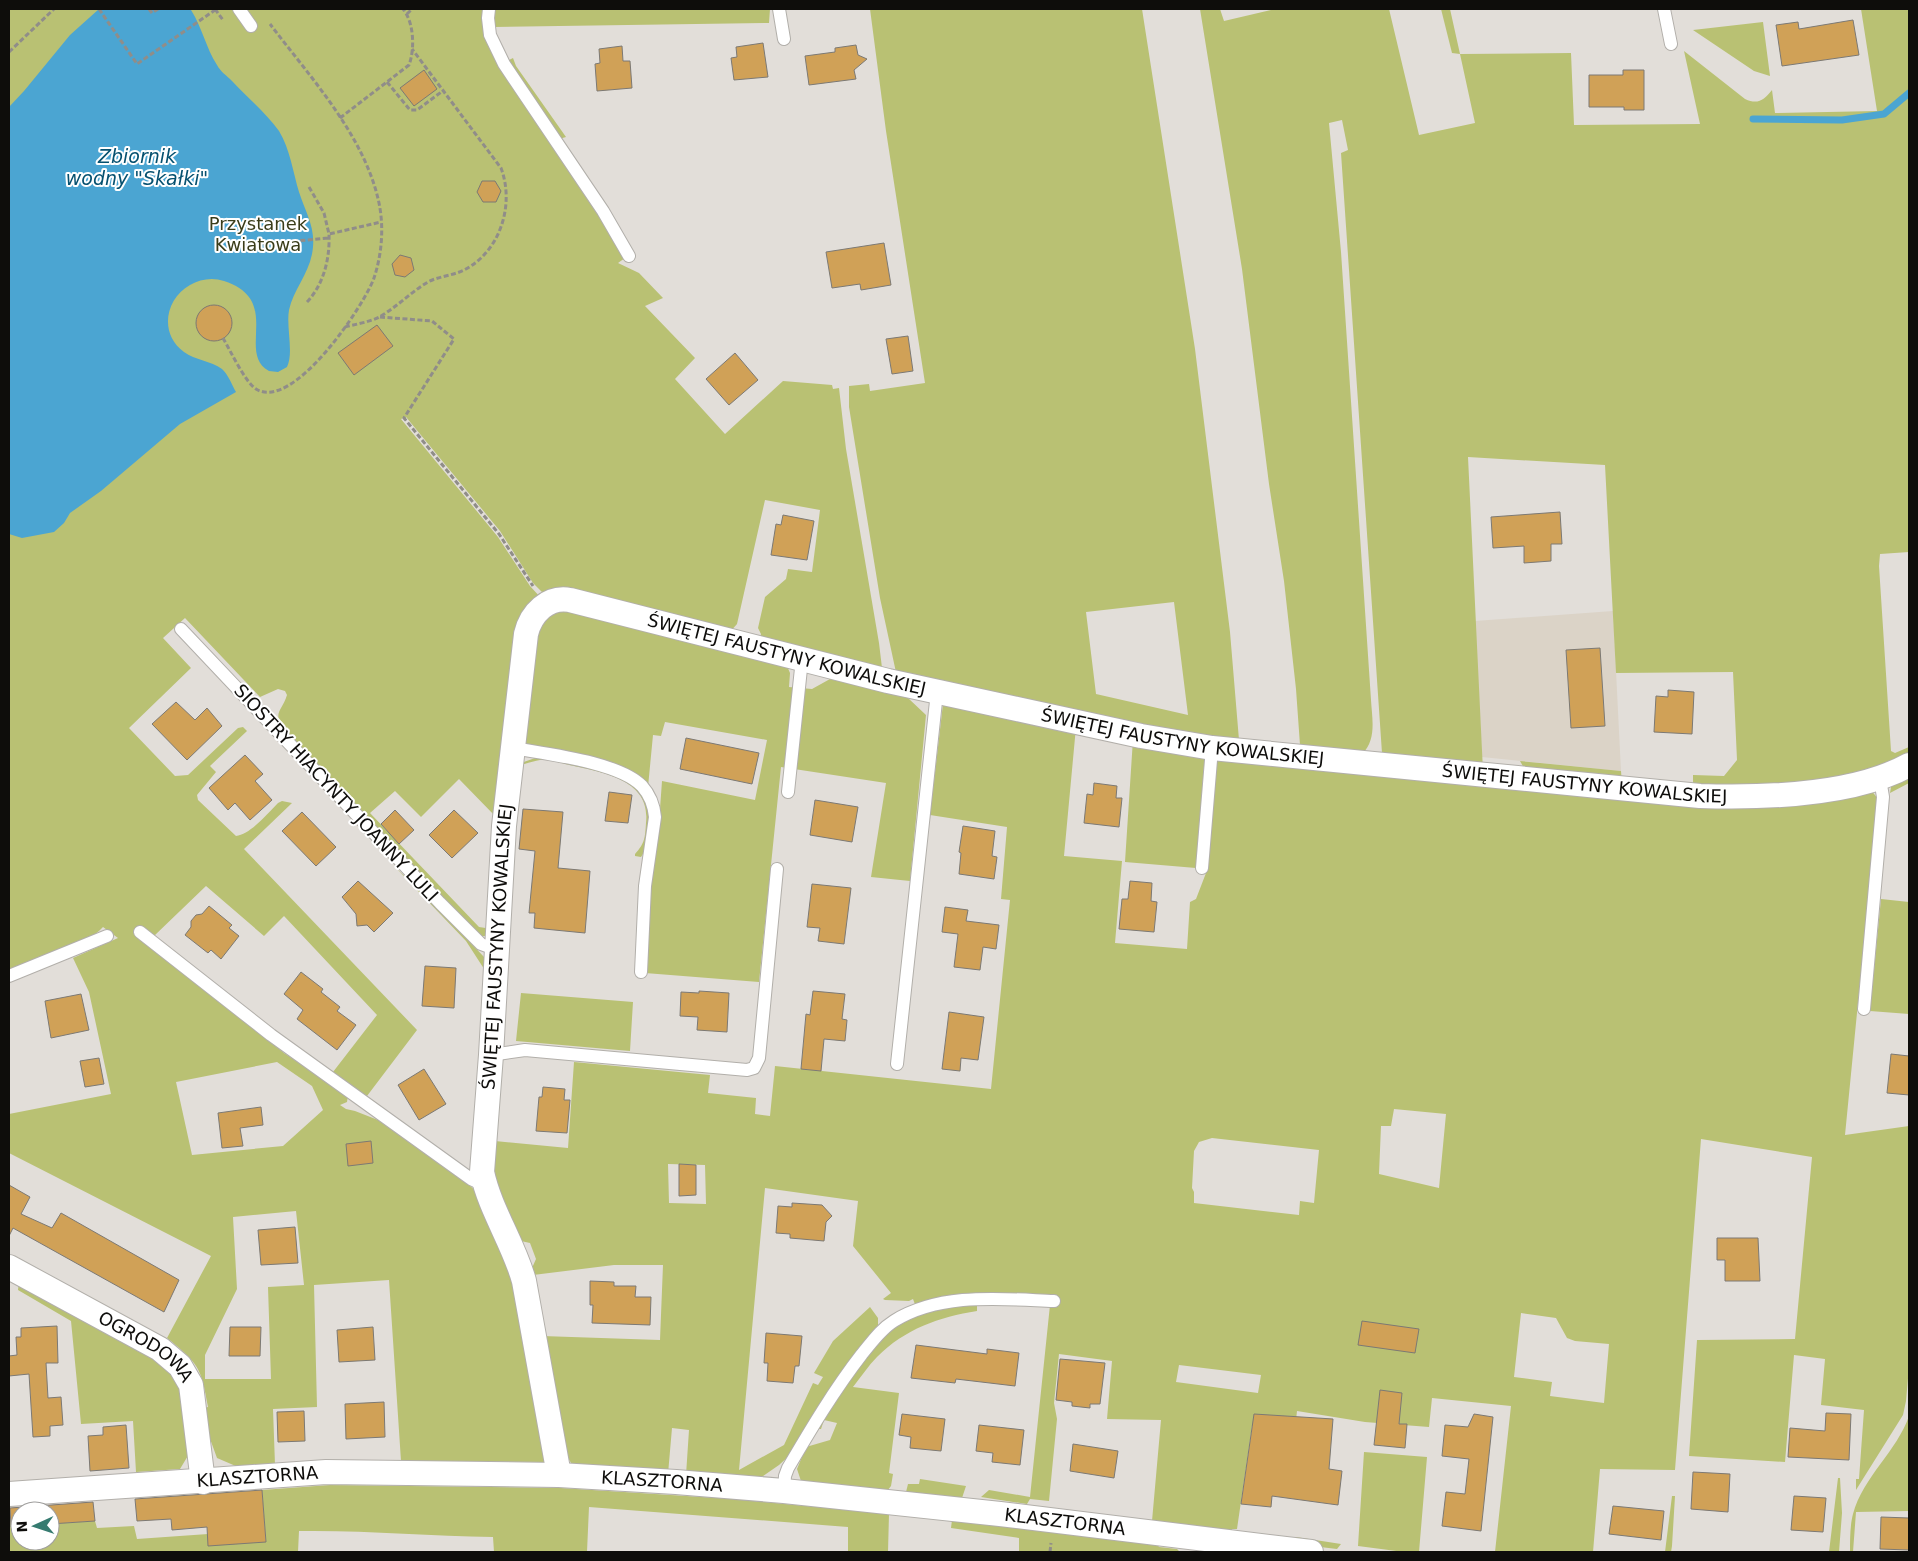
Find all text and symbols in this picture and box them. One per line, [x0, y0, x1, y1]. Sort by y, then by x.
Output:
water label: Zbiornik wodny "Skałki" [66, 145, 208, 189]
park label: Przystanek Kwiatowa [209, 213, 308, 255]
street label: ŚWIĘTEJ FAUSTYNY KOWALSKIEJ [645, 609, 928, 699]
street label: SIOSTRY HIACYNTY JOANNY LULI [230, 680, 443, 906]
street label: ŚWIĘTEJ FAUSTYNY KOWALSKIEJ [1039, 704, 1325, 769]
street label: ŚWIĘTEJ FAUSTYNY KOWALSKIEJ [1441, 760, 1727, 807]
street label: ŚWIĘTEJ FAUSTYNY KOWALSKIEJ [477, 802, 516, 1090]
street label: OGRODOWA [95, 1306, 198, 1386]
street label: KLASZTORNA [196, 1462, 320, 1491]
street label: KLASZTORNA [601, 1467, 724, 1496]
north arrow [10, 1501, 60, 1551]
street label: KLASZTORNA [1003, 1504, 1127, 1539]
text: N [14, 1520, 30, 1533]

